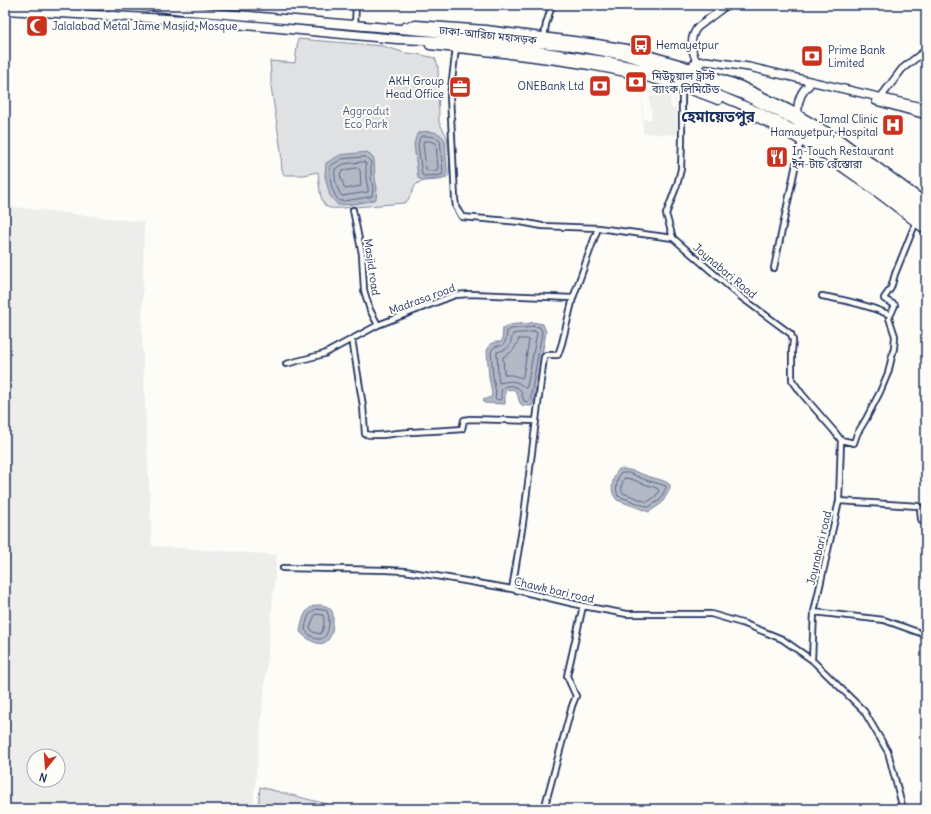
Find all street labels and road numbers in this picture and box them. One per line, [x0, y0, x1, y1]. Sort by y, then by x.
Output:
street label: ঢাকা-আরিচা মহাসড়ক [437, 23, 538, 47]
street label: Masjid road [361, 238, 383, 297]
street label: Joynabari Road [690, 240, 760, 302]
street label: Madrasa road [387, 280, 457, 317]
street label: Joynabari road [804, 509, 834, 587]
street label: Chawk bari road [512, 574, 596, 606]

